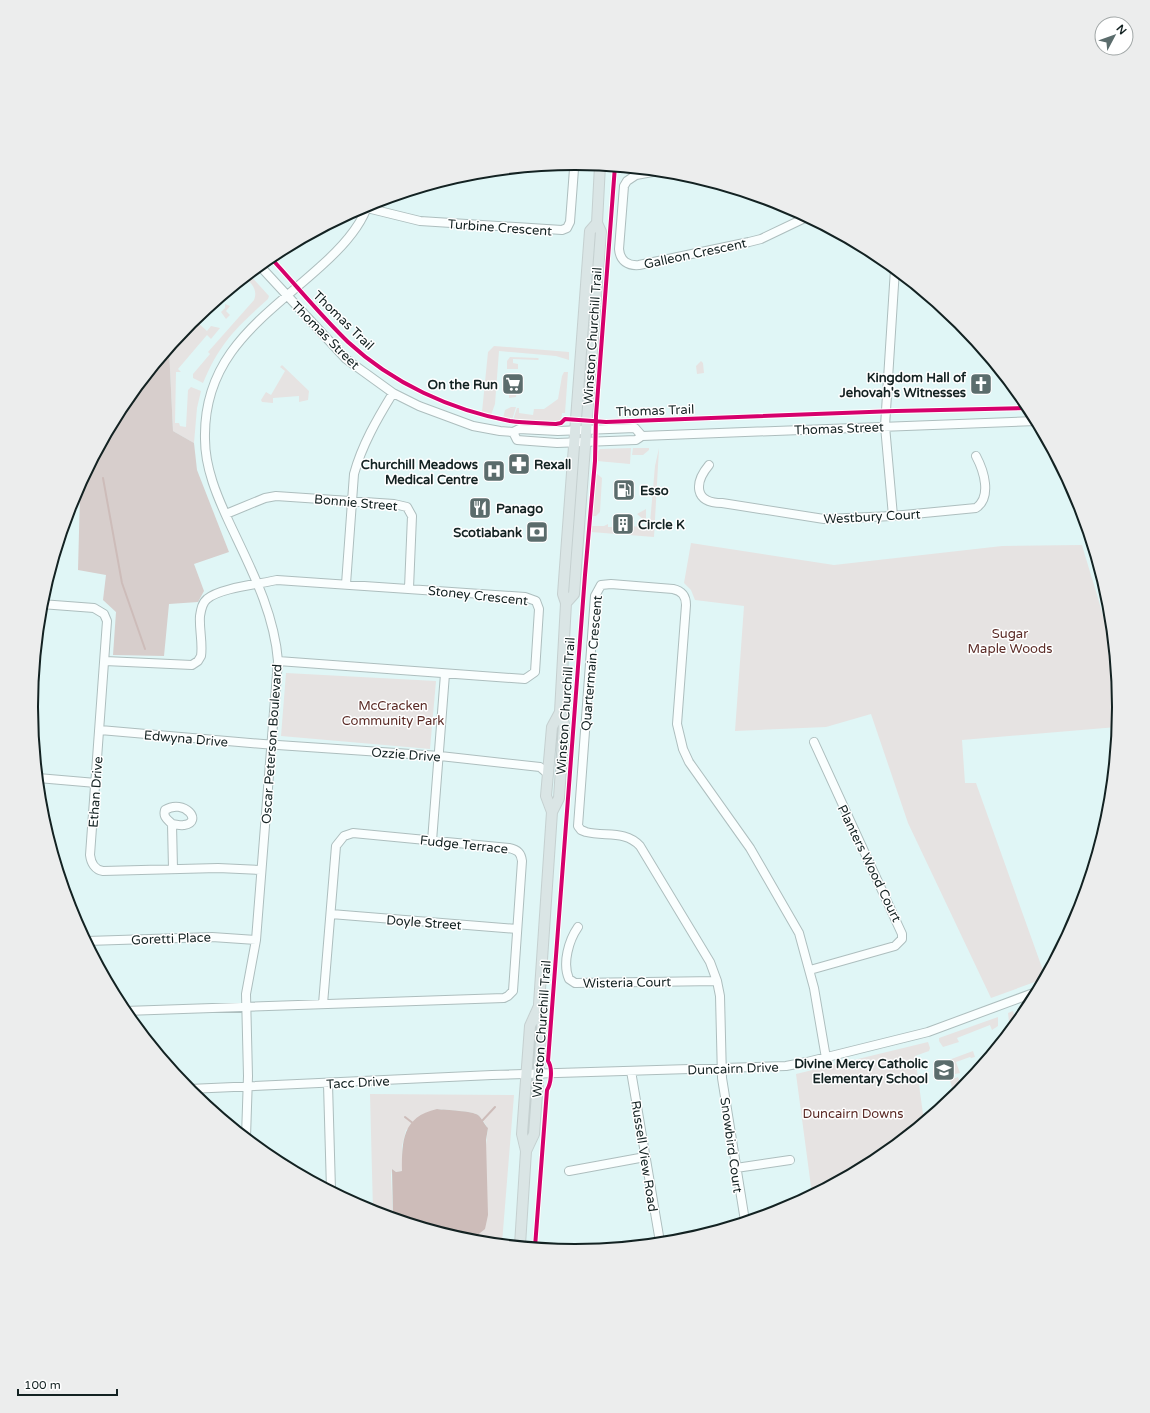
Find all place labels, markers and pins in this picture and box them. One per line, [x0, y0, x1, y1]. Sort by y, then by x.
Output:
place label: Kingdom Hall of Jehovah's Witnesses [839, 370, 967, 401]
supermarket icon: On the Run [500, 371, 526, 397]
church icon: Kingdom Hall of Jehovah's Witnesses [968, 371, 994, 397]
place label: On the Run [428, 377, 498, 393]
pharmacy icon: Rexall [506, 451, 532, 477]
place label: Churchill Meadows Medical Centre [361, 457, 479, 488]
place label: Rexall [534, 457, 571, 473]
hospital icon: Churchill Meadows Medical Centre [481, 458, 507, 484]
fuel station icon: Esso [611, 477, 637, 503]
place label: Esso [640, 483, 669, 499]
restaurant icon: Panago [467, 495, 493, 521]
place label: Panago [496, 501, 543, 517]
building icon: Circle K [610, 511, 636, 537]
place label: Circle K [638, 517, 685, 533]
bank icon: Scotiabank [524, 519, 550, 545]
place label: Scotiabank [453, 525, 522, 541]
place label: Divine Mercy Catholic Elementary School [794, 1056, 928, 1087]
school or university icon: Divine Mercy Catholic Elementary School [931, 1057, 957, 1083]

